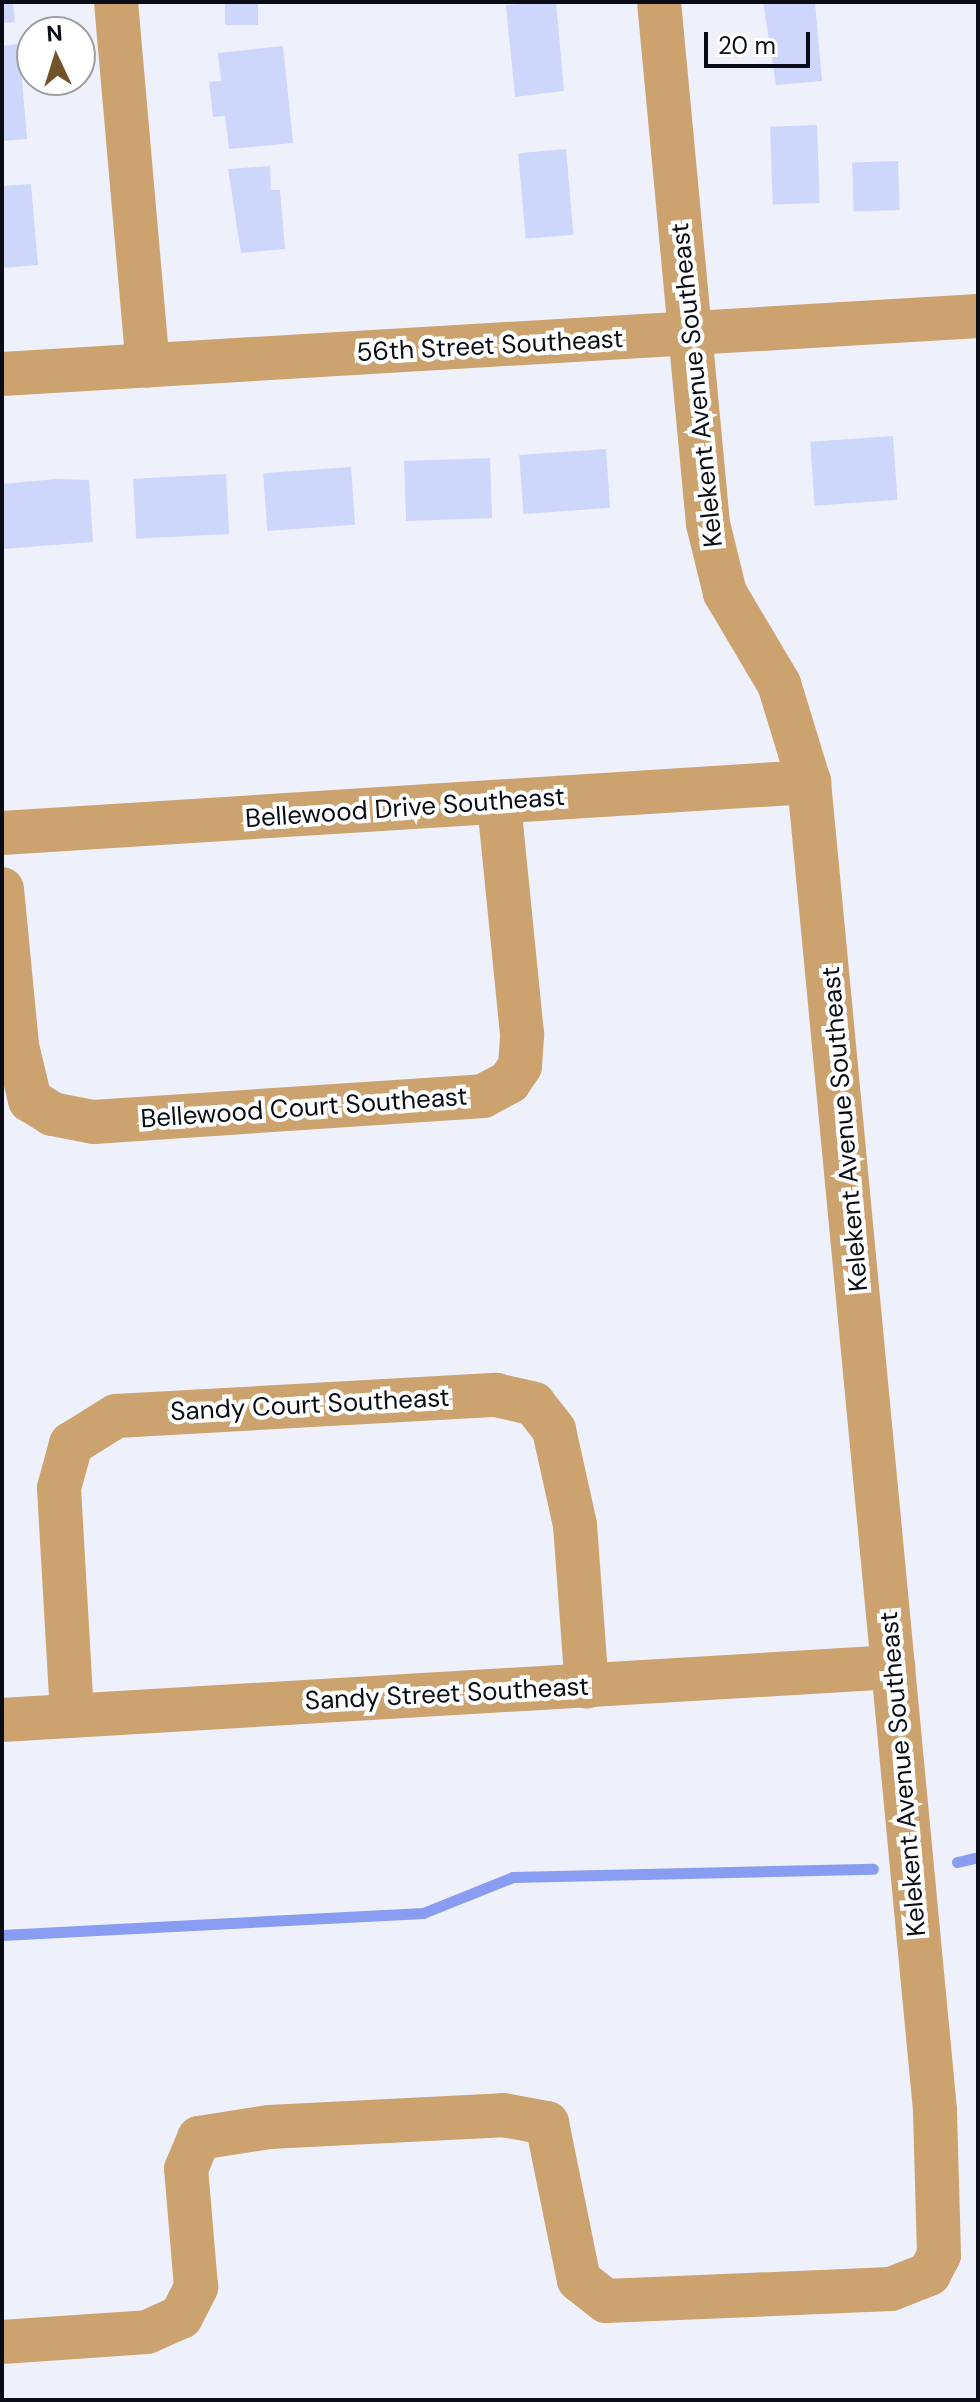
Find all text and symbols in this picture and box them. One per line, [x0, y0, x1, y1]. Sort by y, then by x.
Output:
north arrow [16, 16, 96, 96]
scale bar [708, 16, 814, 66]
text: N [45, 19, 63, 49]
text: 20 m [718, 30, 776, 61]
street label: Kelekent Avenue Southeast [664, 221, 730, 549]
street label: 56th Street Southeast [356, 323, 624, 369]
street label: Bellewood Drive Southeast [244, 781, 566, 835]
street label: Kelekent Avenue Southeast [815, 965, 875, 1293]
street label: Bellewood Court Southeast [140, 1081, 468, 1135]
street label: Sandy Court Southeast [170, 1382, 450, 1428]
street label: Kelekent Avenue Southeast [873, 1610, 933, 1938]
street label: Sandy Street Southeast [304, 1671, 590, 1717]

